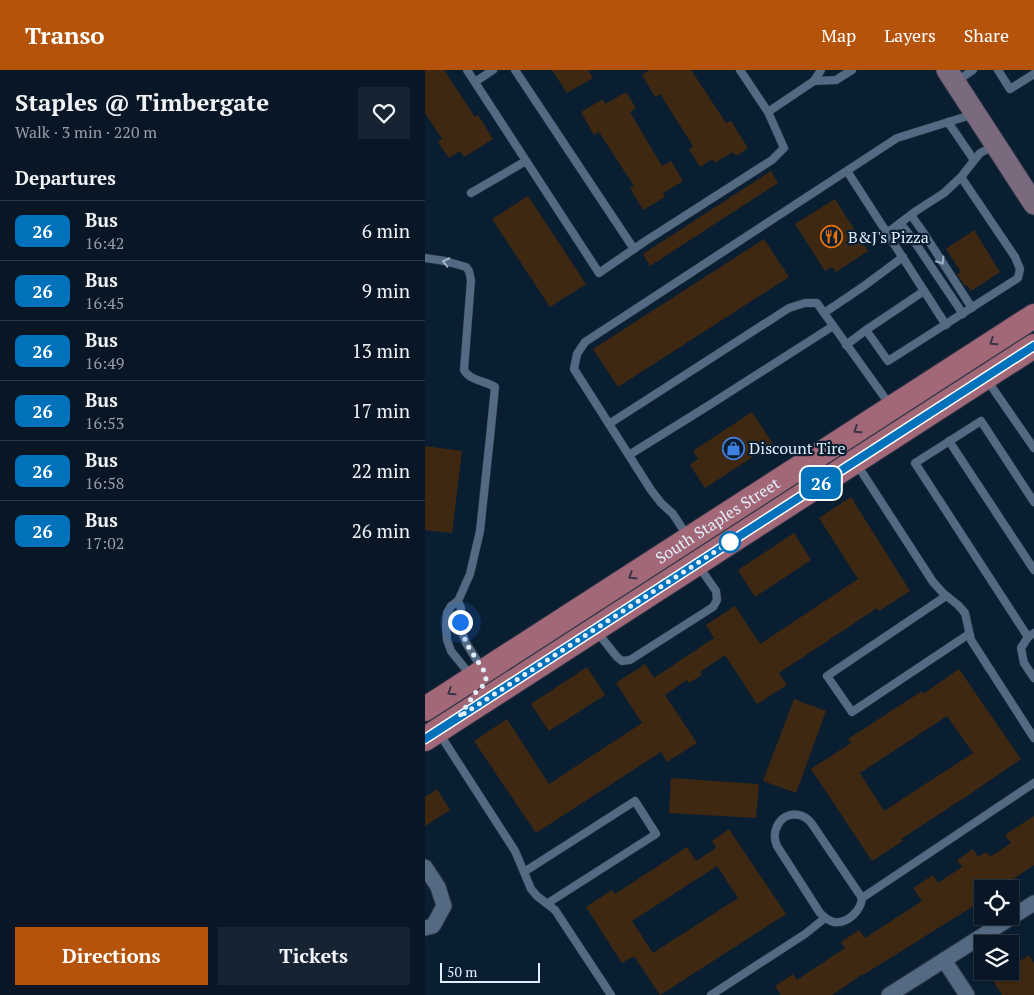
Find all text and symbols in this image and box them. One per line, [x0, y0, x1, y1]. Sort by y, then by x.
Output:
text: Transo [25, 19, 105, 51]
text: Map [821, 23, 856, 47]
text: Layers [884, 23, 936, 47]
text: Share [964, 23, 1009, 47]
text: Staples @ Timbergate [15, 86, 269, 118]
button: heart [358, 87, 410, 139]
text: Walk · 3 min · 220 m [15, 121, 157, 143]
text: Departures [15, 165, 116, 190]
text: Bus [85, 207, 118, 232]
text: 6 min [362, 218, 410, 243]
text: 26 [32, 219, 53, 243]
restaurant icon: B&J's Pizza [820, 225, 844, 249]
place label: B&J's Pizza [848, 226, 929, 248]
text: 16:42 [85, 232, 124, 254]
one-way arrow [935, 255, 945, 264]
one-way arrow [441, 257, 450, 268]
text: Bus [85, 267, 118, 292]
text: 9 min [362, 278, 410, 303]
text: 26 [32, 279, 53, 303]
text: 16:45 [85, 292, 124, 314]
text: Bus [85, 327, 118, 352]
one-way arrow [989, 336, 998, 346]
text: 13 min [352, 338, 410, 363]
text: 26 [32, 339, 53, 363]
text: 16:49 [85, 352, 124, 374]
text: Bus [85, 387, 118, 412]
text: 17 min [352, 398, 410, 423]
text: 26 [32, 399, 53, 423]
text: 16:53 [85, 412, 124, 434]
one-way arrow [853, 424, 862, 434]
shop icon: Discount Tire [721, 436, 745, 460]
place label: Discount Tire [749, 437, 846, 459]
text: Bus [85, 447, 118, 472]
text: 22 min [352, 458, 410, 483]
text: 26 [32, 459, 53, 483]
line badge: 26 [799, 467, 843, 499]
text: 26 [811, 471, 831, 495]
text: 16:58 [85, 472, 124, 494]
street label: South Staples Street [651, 472, 784, 569]
text: Bus [85, 507, 118, 532]
text: 26 min [352, 518, 410, 543]
text: 26 [32, 519, 53, 543]
unlabelled marker [719, 531, 741, 553]
text: 17:02 [85, 532, 124, 554]
one-way arrow [628, 569, 637, 579]
your location [448, 610, 473, 635]
one-way arrow [448, 686, 457, 696]
map controls [974, 880, 1019, 980]
button: locate [974, 880, 1019, 925]
button: Directions [15, 927, 208, 985]
button: Tickets [218, 927, 410, 985]
button: layers [974, 935, 1019, 980]
scale bar [440, 960, 540, 983]
text: 50 m [447, 962, 477, 981]

